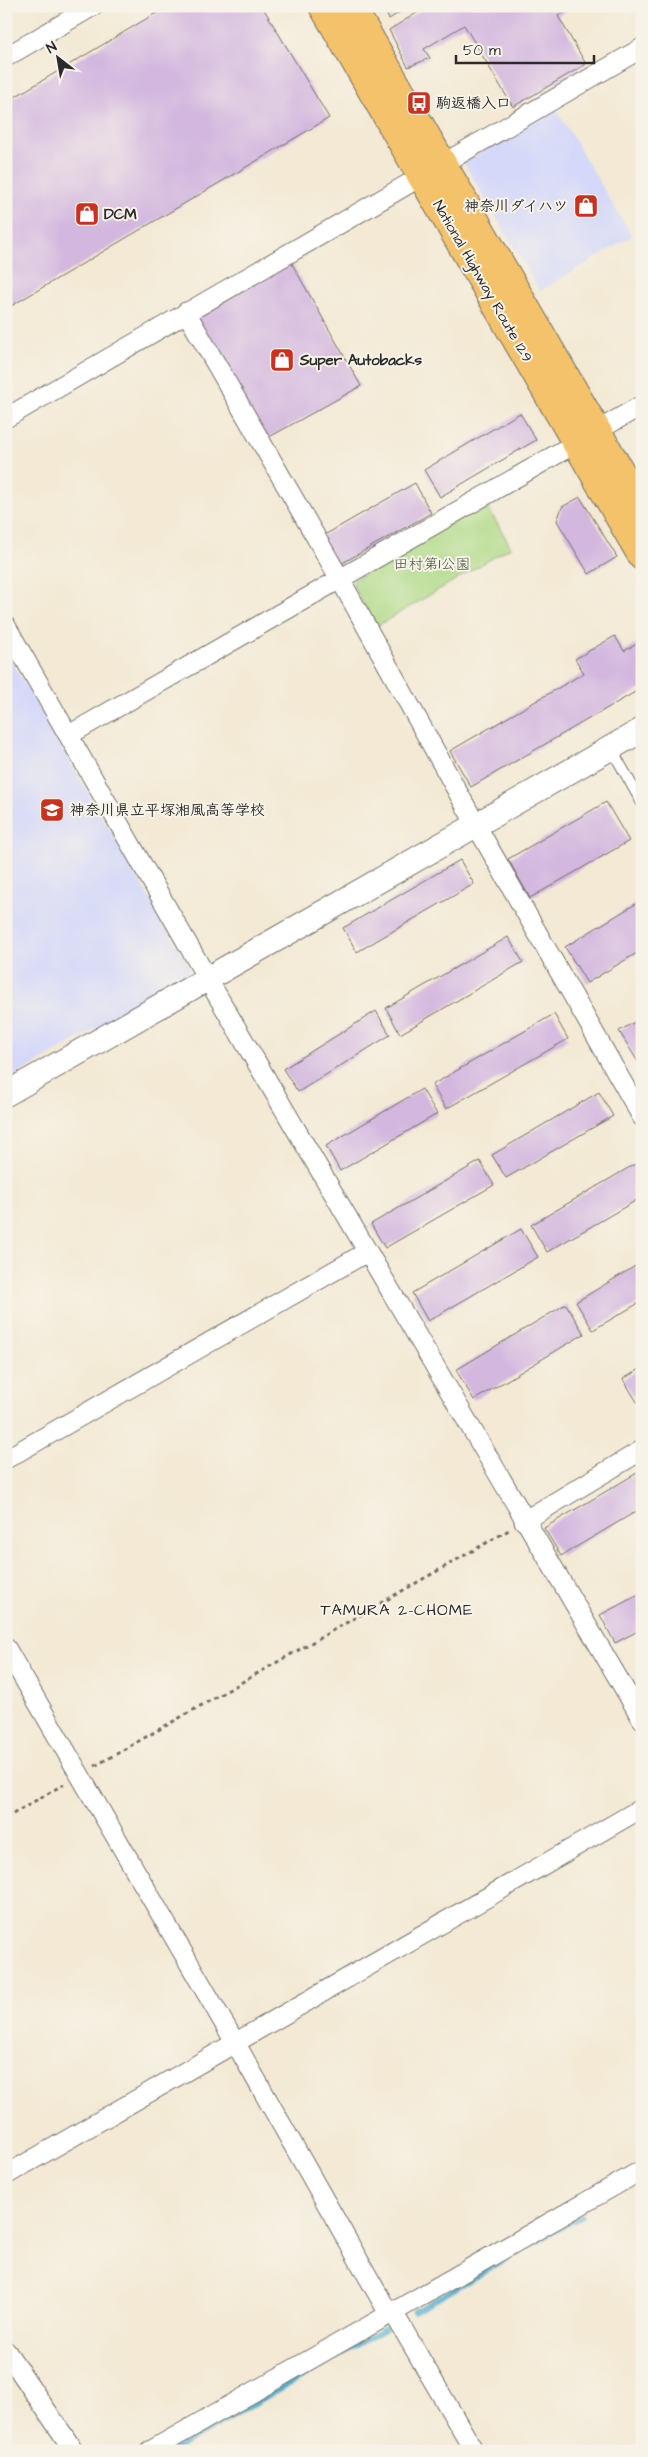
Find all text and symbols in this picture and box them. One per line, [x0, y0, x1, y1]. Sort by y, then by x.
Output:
north arrow [32, 32, 82, 82]
scale bar [456, 32, 593, 64]
text: N [43, 37, 61, 59]
text: 50 m [463, 40, 501, 61]
bus stop icon: 駒返橋入口 [406, 90, 432, 116]
place label: 駒返橋入口 [436, 93, 511, 114]
shop icon: 神奈川ダイハツ [573, 193, 599, 219]
street label: National Highway Route 129 [427, 196, 538, 367]
place label: 神奈川ダイハツ [464, 196, 568, 217]
shop icon: DCM [74, 201, 100, 227]
place label: DCM [104, 204, 137, 225]
shop icon: Super Autobacks [269, 347, 295, 373]
place label: Super Autobacks [299, 350, 422, 371]
park label: 田村第1公園 [394, 554, 470, 575]
school or university icon: 神奈川県立平塚湘風高等学校 [39, 797, 65, 823]
place label: 神奈川県立平塚湘風高等学校 [70, 800, 265, 821]
district label: TAMURA 2-CHOME [320, 1599, 474, 1621]

